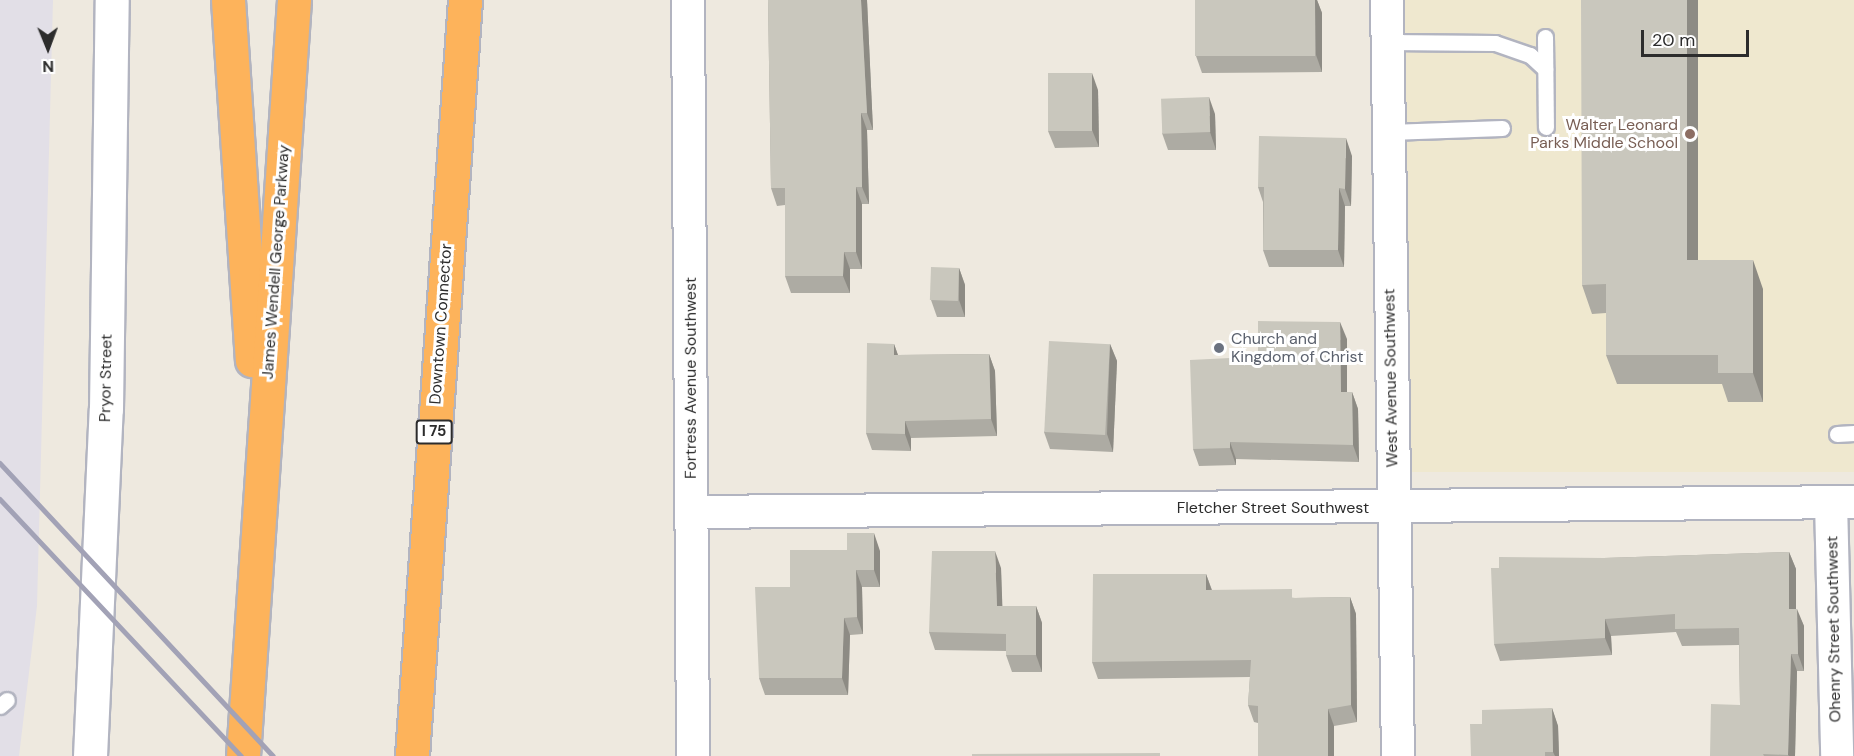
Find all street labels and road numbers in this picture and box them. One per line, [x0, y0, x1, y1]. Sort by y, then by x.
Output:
street label: James Wendell George Parkway [258, 144, 294, 380]
street label: Downtown Connector [426, 243, 456, 405]
street label: Fortress Avenue Southwest [681, 277, 701, 479]
street label: West Avenue Southwest [1380, 288, 1402, 468]
street label: Pryor Street [96, 334, 116, 422]
road number: I 75 [414, 420, 454, 444]
street label: Fletcher Street Southwest [1177, 498, 1369, 518]
street label: Ohenry Street Southwest [1823, 535, 1845, 723]

